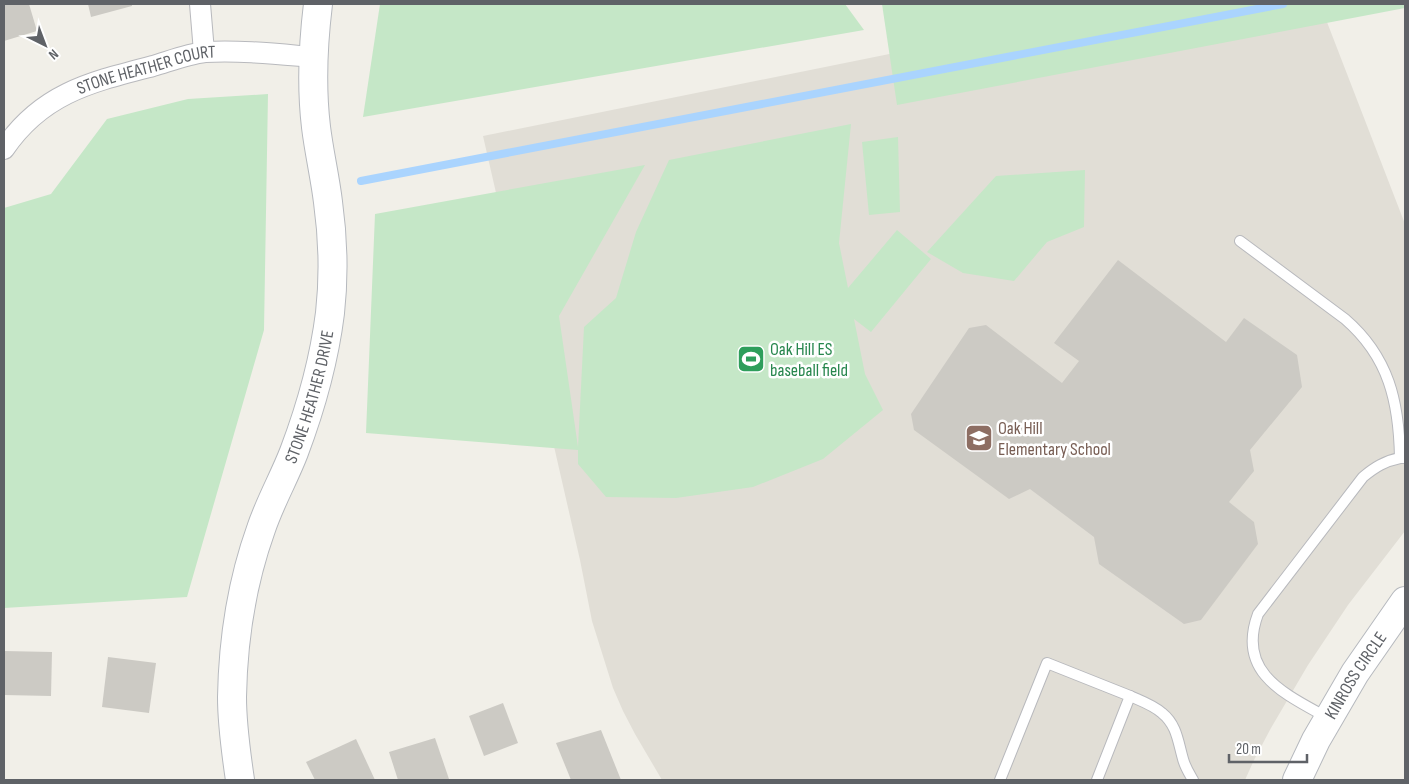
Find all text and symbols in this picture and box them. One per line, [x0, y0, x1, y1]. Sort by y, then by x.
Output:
north arrow [20, 20, 70, 70]
street label: STONE HEATHER COURT [74, 42, 216, 99]
text: N [45, 45, 62, 63]
street label: STONE HEATHER DRIVE [280, 329, 338, 467]
place label: Oak Hill ES baseball field [770, 339, 848, 381]
sports icon: Oak Hill ES baseball field [736, 344, 766, 374]
place label: Oak Hill Elementary School [998, 418, 1111, 460]
school or university icon: Oak Hill Elementary School [964, 423, 994, 453]
street label: KINROSS CIRCLE [1320, 628, 1391, 723]
scale bar [1229, 732, 1306, 764]
text: 20 m [1236, 740, 1261, 759]

